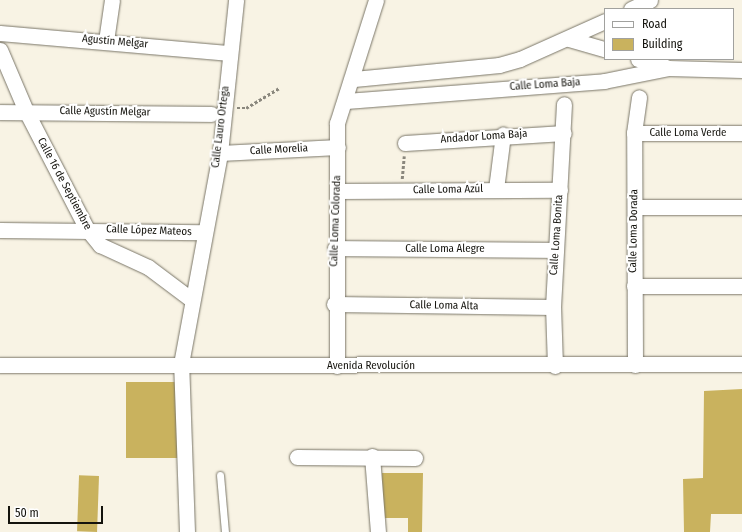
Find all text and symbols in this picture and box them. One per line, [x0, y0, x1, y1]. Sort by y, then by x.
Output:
legend [604, 8, 734, 60]
text: Road [642, 17, 667, 31]
street label: Agustín Melgar [81, 33, 149, 51]
text: Building [642, 37, 682, 51]
street label: Calle Loma Baja [509, 76, 581, 94]
street label: Calle Lauro Ortega [209, 85, 233, 169]
street label: Calle Agustín Melgar [59, 105, 151, 119]
street label: Calle Loma Verde [650, 126, 726, 140]
street label: Andador Loma Baja [440, 127, 528, 147]
street label: Calle 16 de Septiembre [34, 136, 94, 232]
street label: Calle Morelia [250, 142, 308, 158]
street label: Calle Loma Colorada [328, 175, 344, 267]
street label: Calle Loma Azúl [413, 183, 483, 197]
street label: Calle Loma Dorada [627, 189, 641, 273]
street label: Calle Loma Bonita [548, 194, 566, 276]
street label: Calle López Mateos [106, 223, 192, 239]
street label: Calle Loma Alegre [405, 242, 485, 256]
street label: Calle Loma Alta [409, 299, 479, 313]
street label: Avenida Revolución [327, 359, 415, 373]
scale bar [10, 498, 105, 524]
text: 50 m [15, 506, 39, 520]

